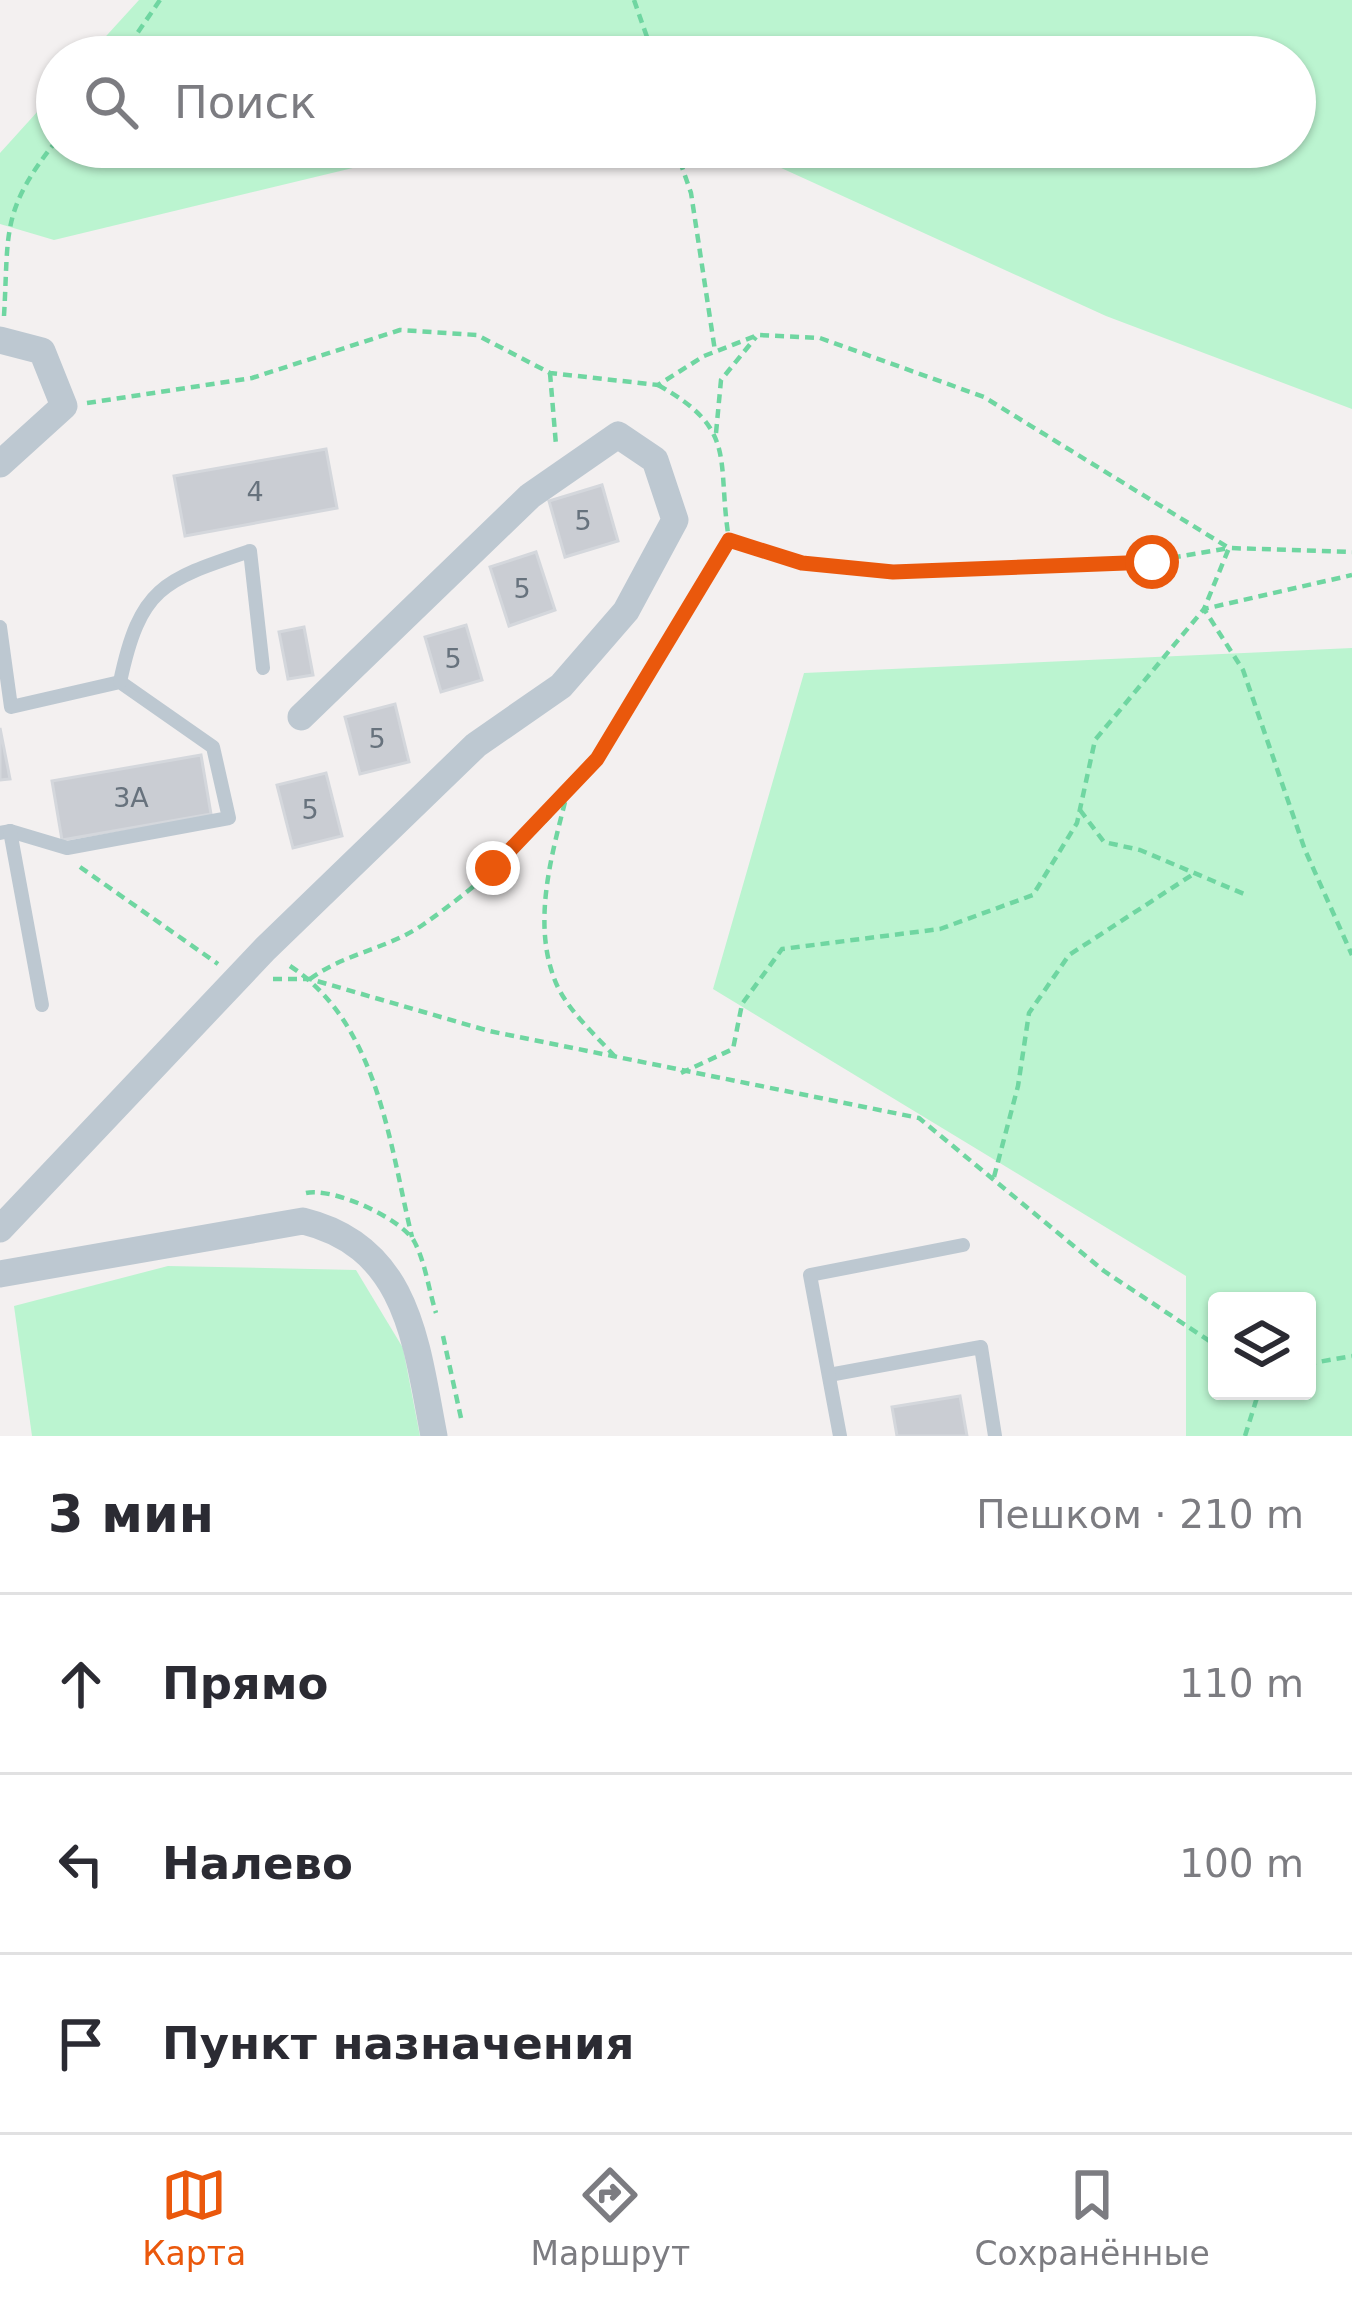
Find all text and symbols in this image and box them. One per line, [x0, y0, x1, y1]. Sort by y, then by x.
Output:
search box [36, 36, 1316, 168]
icon: search [78, 69, 144, 135]
text: Поиск [174, 76, 317, 129]
house number: 4 [246, 476, 264, 507]
house number: 5 [574, 505, 592, 536]
route start [1125, 535, 1179, 589]
house number: 5 [513, 573, 531, 604]
house number: 5 [444, 643, 462, 674]
house number: 5 [368, 723, 386, 754]
house number: 3А [113, 782, 149, 813]
house number: 5 [301, 794, 319, 825]
route end [466, 841, 520, 895]
map controls [1208, 1292, 1316, 1400]
button: layers [1208, 1292, 1316, 1400]
text: 3 мин [48, 1485, 214, 1544]
text: Пешком · 210 m [976, 1492, 1304, 1537]
icon: ahead [48, 1651, 114, 1717]
text: Прямо [162, 1657, 328, 1710]
text: 110 m [1179, 1661, 1304, 1706]
icon: left [48, 1831, 114, 1897]
text: Налево [162, 1837, 353, 1890]
text: 100 m [1179, 1841, 1304, 1886]
icon: arrive [48, 2011, 114, 2077]
text: Пункт назначения [162, 2017, 634, 2070]
tab: Карта [142, 2162, 246, 2273]
tab: Маршрут [531, 2162, 690, 2273]
tab: Сохранённые [974, 2162, 1210, 2273]

